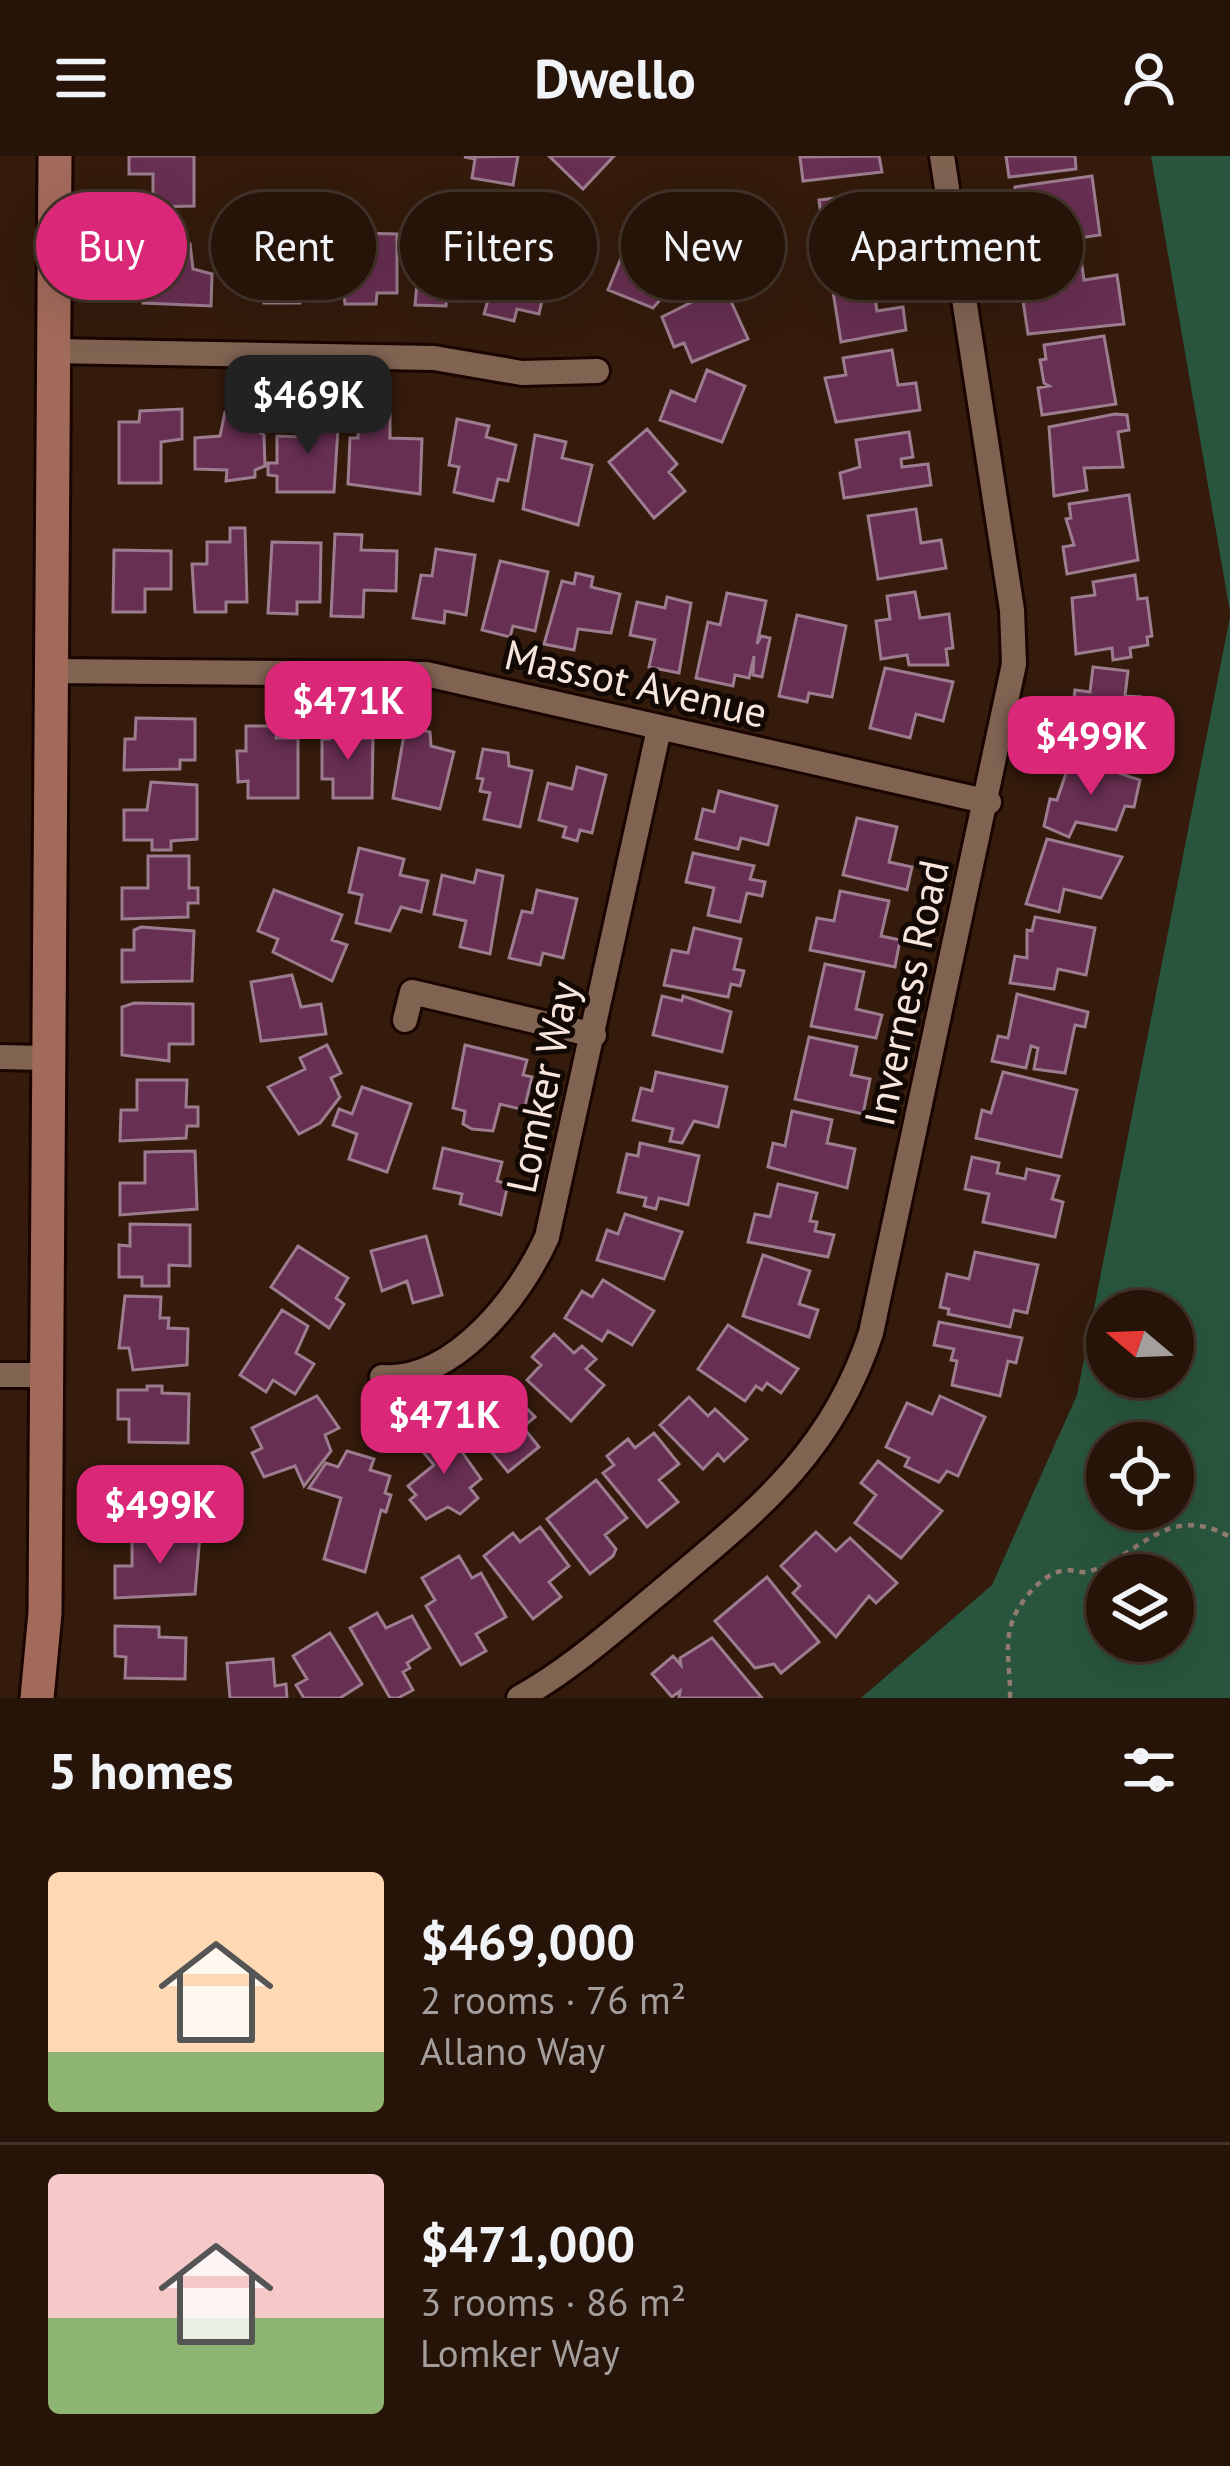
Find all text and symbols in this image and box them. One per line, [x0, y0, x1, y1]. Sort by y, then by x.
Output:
text: Dwello [534, 43, 696, 113]
icon: menu [48, 45, 114, 111]
icon: person [1116, 45, 1182, 111]
chip: Buy [36, 192, 187, 300]
chip: Rent [211, 192, 376, 300]
chip: Filters [400, 192, 597, 300]
chip: New [621, 192, 785, 300]
chip: Apartment [809, 192, 1083, 300]
pin: $469K [224, 355, 392, 457]
text: $469K [252, 368, 364, 419]
street label: Massot Avenue [500, 626, 772, 740]
pin: $471K [264, 661, 432, 763]
text: $471K [292, 674, 404, 725]
pin: $499K [1007, 696, 1175, 798]
text: $499K [1035, 709, 1147, 760]
street label: Inverness Road [851, 855, 961, 1131]
street label: Lomker Way [493, 976, 591, 1198]
north arrow [1086, 1290, 1194, 1398]
map controls [1086, 1290, 1194, 1662]
pin: $471K [360, 1375, 528, 1477]
text: $471K [388, 1388, 500, 1439]
button: locate [1086, 1422, 1194, 1530]
pin: $499K [76, 1465, 244, 1567]
text: $499K [104, 1478, 216, 1529]
button: layers [1086, 1554, 1194, 1662]
text: 5 homes [48, 1737, 234, 1803]
icon: filters [1116, 1737, 1182, 1803]
text: $469,000 [420, 1908, 635, 1974]
icon: home [144, 1920, 288, 2064]
text: 2 rooms · 76 m² [420, 1974, 686, 2025]
text: Allano Way [420, 2025, 605, 2076]
text: $471,000 [420, 2210, 635, 2276]
icon: home [144, 2222, 288, 2366]
text: 3 rooms · 86 m² [420, 2276, 686, 2327]
text: Lomker Way [420, 2327, 620, 2378]

